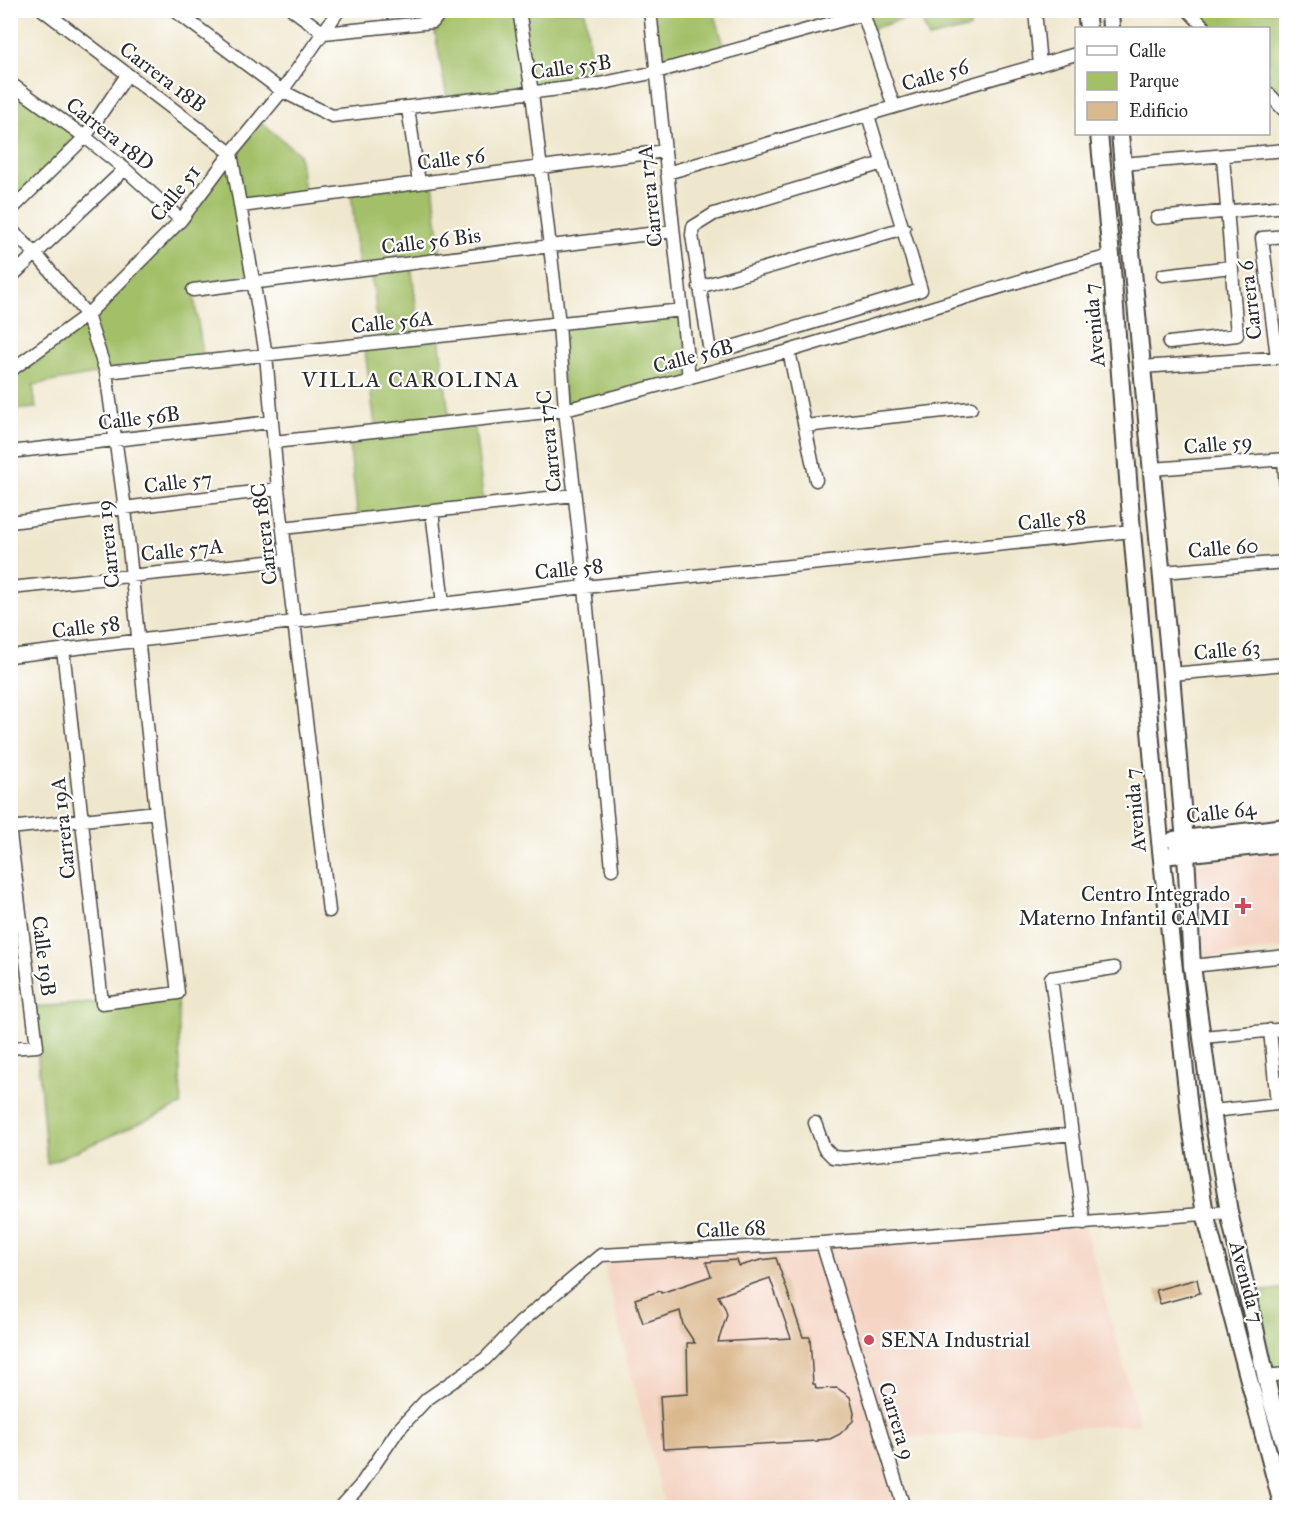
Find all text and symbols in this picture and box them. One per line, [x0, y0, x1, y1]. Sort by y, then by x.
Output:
legend [1075, 27, 1270, 135]
street label: Carrera 18B [114, 36, 212, 118]
text: Calle [1129, 40, 1166, 62]
street label: Calle 55B [529, 48, 613, 86]
street label: Calle 56 [899, 53, 973, 97]
text: Parque [1129, 70, 1179, 93]
street label: Carrera 18D [61, 91, 159, 177]
text: Edificio [1129, 100, 1188, 122]
street label: Calle 56 [416, 142, 488, 176]
street label: Carrera 17A [632, 144, 668, 248]
street label: Calle 51 [144, 159, 206, 227]
street label: Calle 56 Bis [380, 222, 482, 260]
street label: Carrera 6 [1232, 258, 1268, 341]
street label: Avenida 7 [1077, 282, 1111, 369]
street label: Calle 56A [350, 305, 434, 339]
street label: Calle 56B [650, 333, 736, 379]
district label: VILLA CAROLINA [301, 366, 520, 393]
street label: Carrera 17C [531, 389, 567, 493]
street label: Calle 56B [97, 400, 181, 436]
street label: Calle 59 [1183, 428, 1253, 460]
street label: Calle 57 [142, 465, 214, 499]
street label: Carrera 18C [245, 482, 283, 586]
street label: Carrera 19 [90, 499, 126, 589]
street label: Calle 58 [1016, 503, 1088, 537]
street label: Calle 60 [1187, 532, 1259, 564]
street label: Calle 57A [139, 533, 225, 567]
street label: Calle 58 [533, 552, 605, 586]
street label: Calle 58 [50, 610, 122, 644]
street label: Calle 63 [1193, 634, 1261, 666]
street label: Avenida 7 [1118, 767, 1152, 854]
street label: Carrera 19A [45, 776, 81, 880]
street label: Calle 64 [1185, 795, 1259, 829]
place label: Centro Integrado Materno Infantil CAMI [1019, 881, 1230, 931]
marker: Centro Integrado Materno Infantil CAMI [1234, 897, 1252, 915]
street label: Calle 19B [26, 914, 62, 998]
street label: Calle 68 [696, 1214, 766, 1244]
street label: Avenida 7 [1223, 1237, 1270, 1326]
place label: SENA Industrial [881, 1327, 1030, 1353]
marker: SENA Industrial [862, 1333, 876, 1347]
street label: Carrera 9 [873, 1379, 921, 1463]

